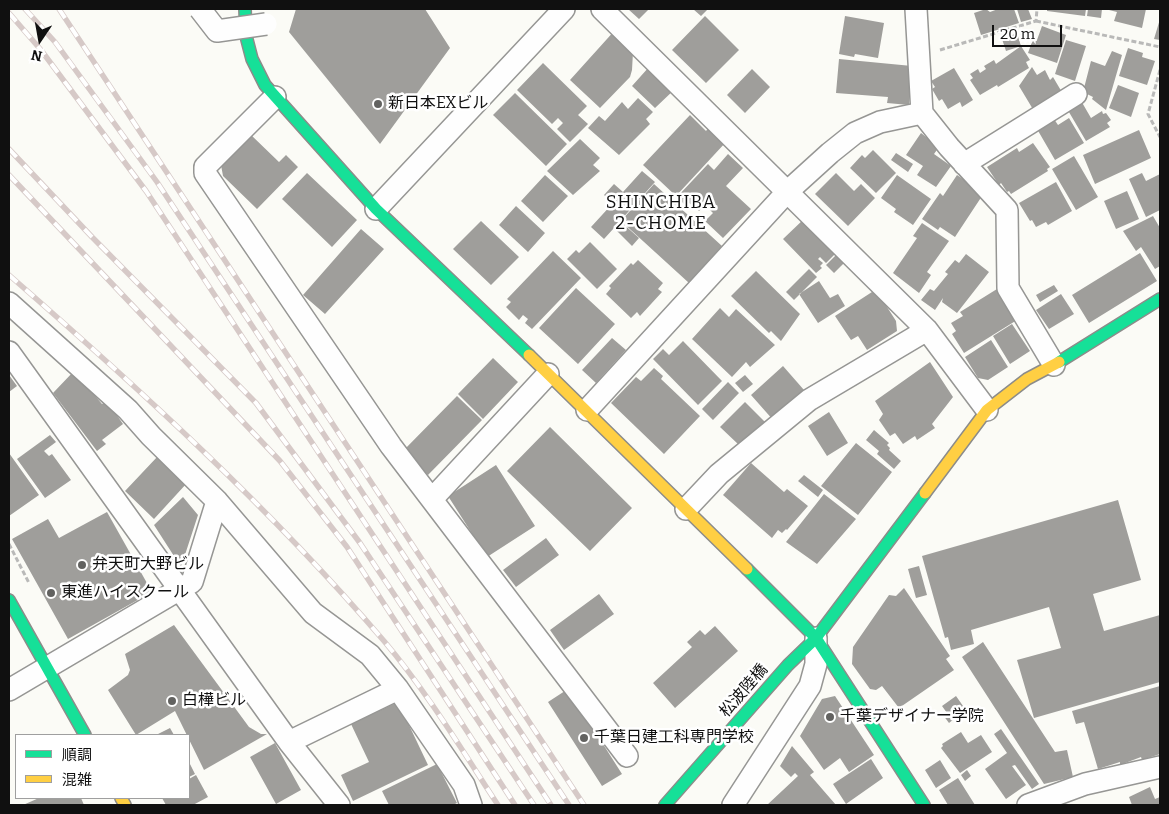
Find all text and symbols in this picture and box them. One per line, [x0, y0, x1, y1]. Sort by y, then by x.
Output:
north arrow [15, 15, 65, 65]
scale bar [994, 15, 1064, 47]
text: 20 m [1000, 25, 1035, 43]
text: N [30, 46, 44, 65]
place label: 新日本EXビル [388, 94, 488, 114]
marker: 新日本EXビル [372, 98, 384, 110]
district label: SHINCHIBA 2-CHOME [605, 192, 717, 234]
place label: 弁天町大野ビル [92, 555, 204, 575]
marker: 弁天町大野ビル [76, 559, 88, 571]
place label: 東進ハイスクール [61, 583, 189, 603]
marker: 東進ハイスクール [45, 587, 57, 599]
street label: 松波陸橋 [716, 661, 772, 721]
place label: 白樺ビル [182, 691, 246, 711]
marker: 白樺ビル [166, 695, 178, 707]
place label: 千葉デザイナー学院 [840, 707, 984, 727]
marker: 千葉デザイナー学院 [824, 711, 836, 723]
place label: 千葉日建工科専門学校 [594, 728, 754, 748]
marker: 千葉日建工科専門学校 [578, 732, 590, 744]
legend [15, 734, 190, 799]
text: 順調 [62, 746, 92, 764]
text: 混雑 [62, 771, 92, 789]

